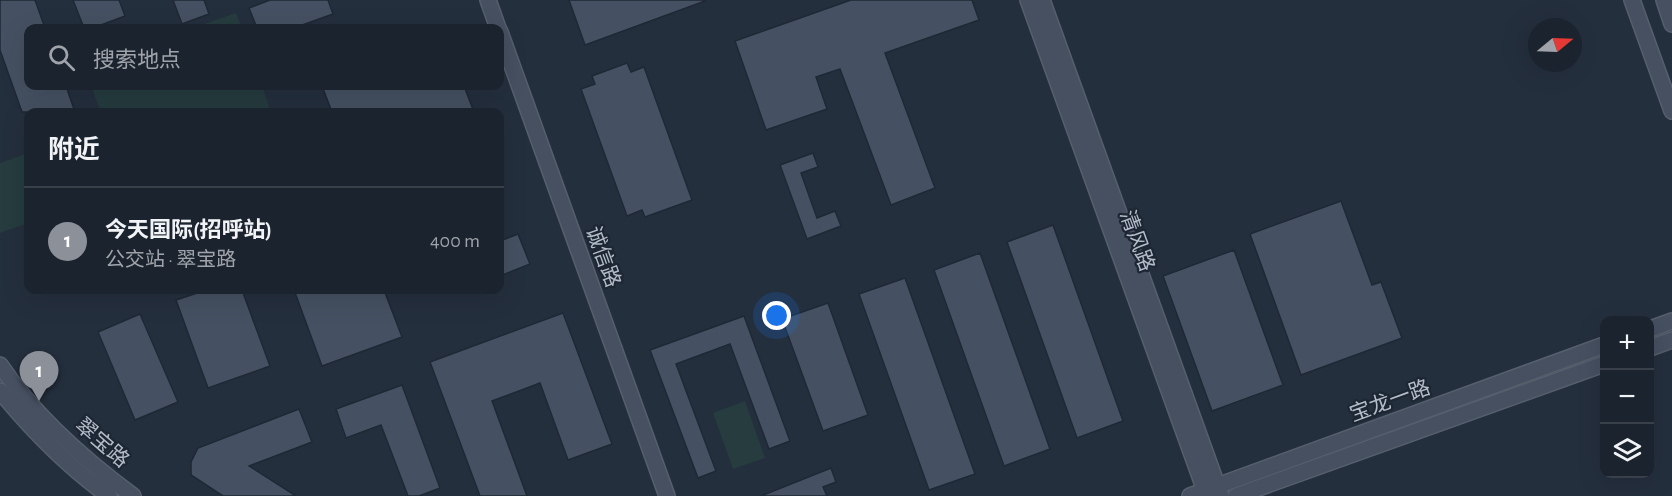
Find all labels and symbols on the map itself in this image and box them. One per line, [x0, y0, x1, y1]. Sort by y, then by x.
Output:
north arrow [1528, 18, 1582, 72]
street label: 清风路 [1116, 207, 1159, 274]
street label: 诚信路 [582, 223, 625, 290]
your location [762, 301, 791, 330]
pin: 1 [20, 352, 58, 401]
street label: 宝龙一路 [1347, 376, 1433, 425]
street label: 翠宝路 [71, 414, 133, 472]

